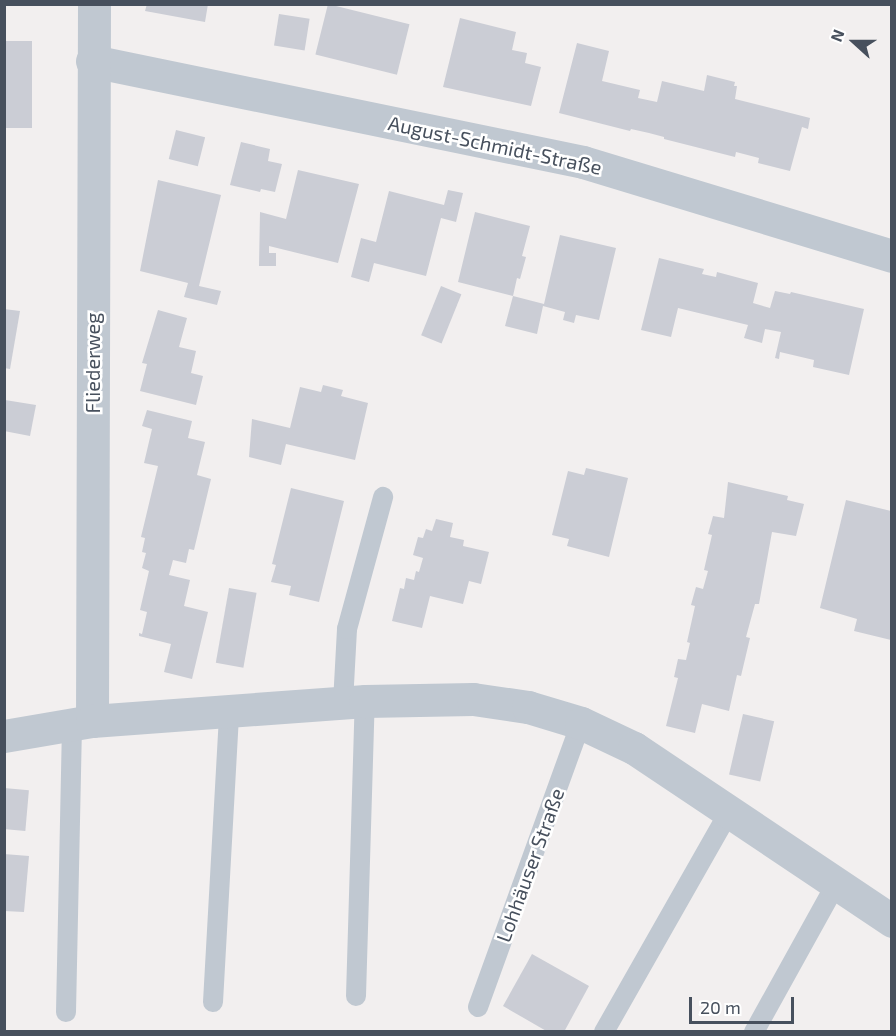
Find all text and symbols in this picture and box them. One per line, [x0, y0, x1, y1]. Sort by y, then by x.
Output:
north arrow [824, 12, 884, 72]
text: N [826, 27, 848, 44]
street label: August-Schmidt-Straße [386, 111, 604, 179]
street label: Fliederweg [80, 313, 104, 413]
street label: Lohhäuser Straße [491, 785, 569, 945]
scale bar [692, 985, 797, 1023]
text: 20 m [700, 996, 741, 1018]

